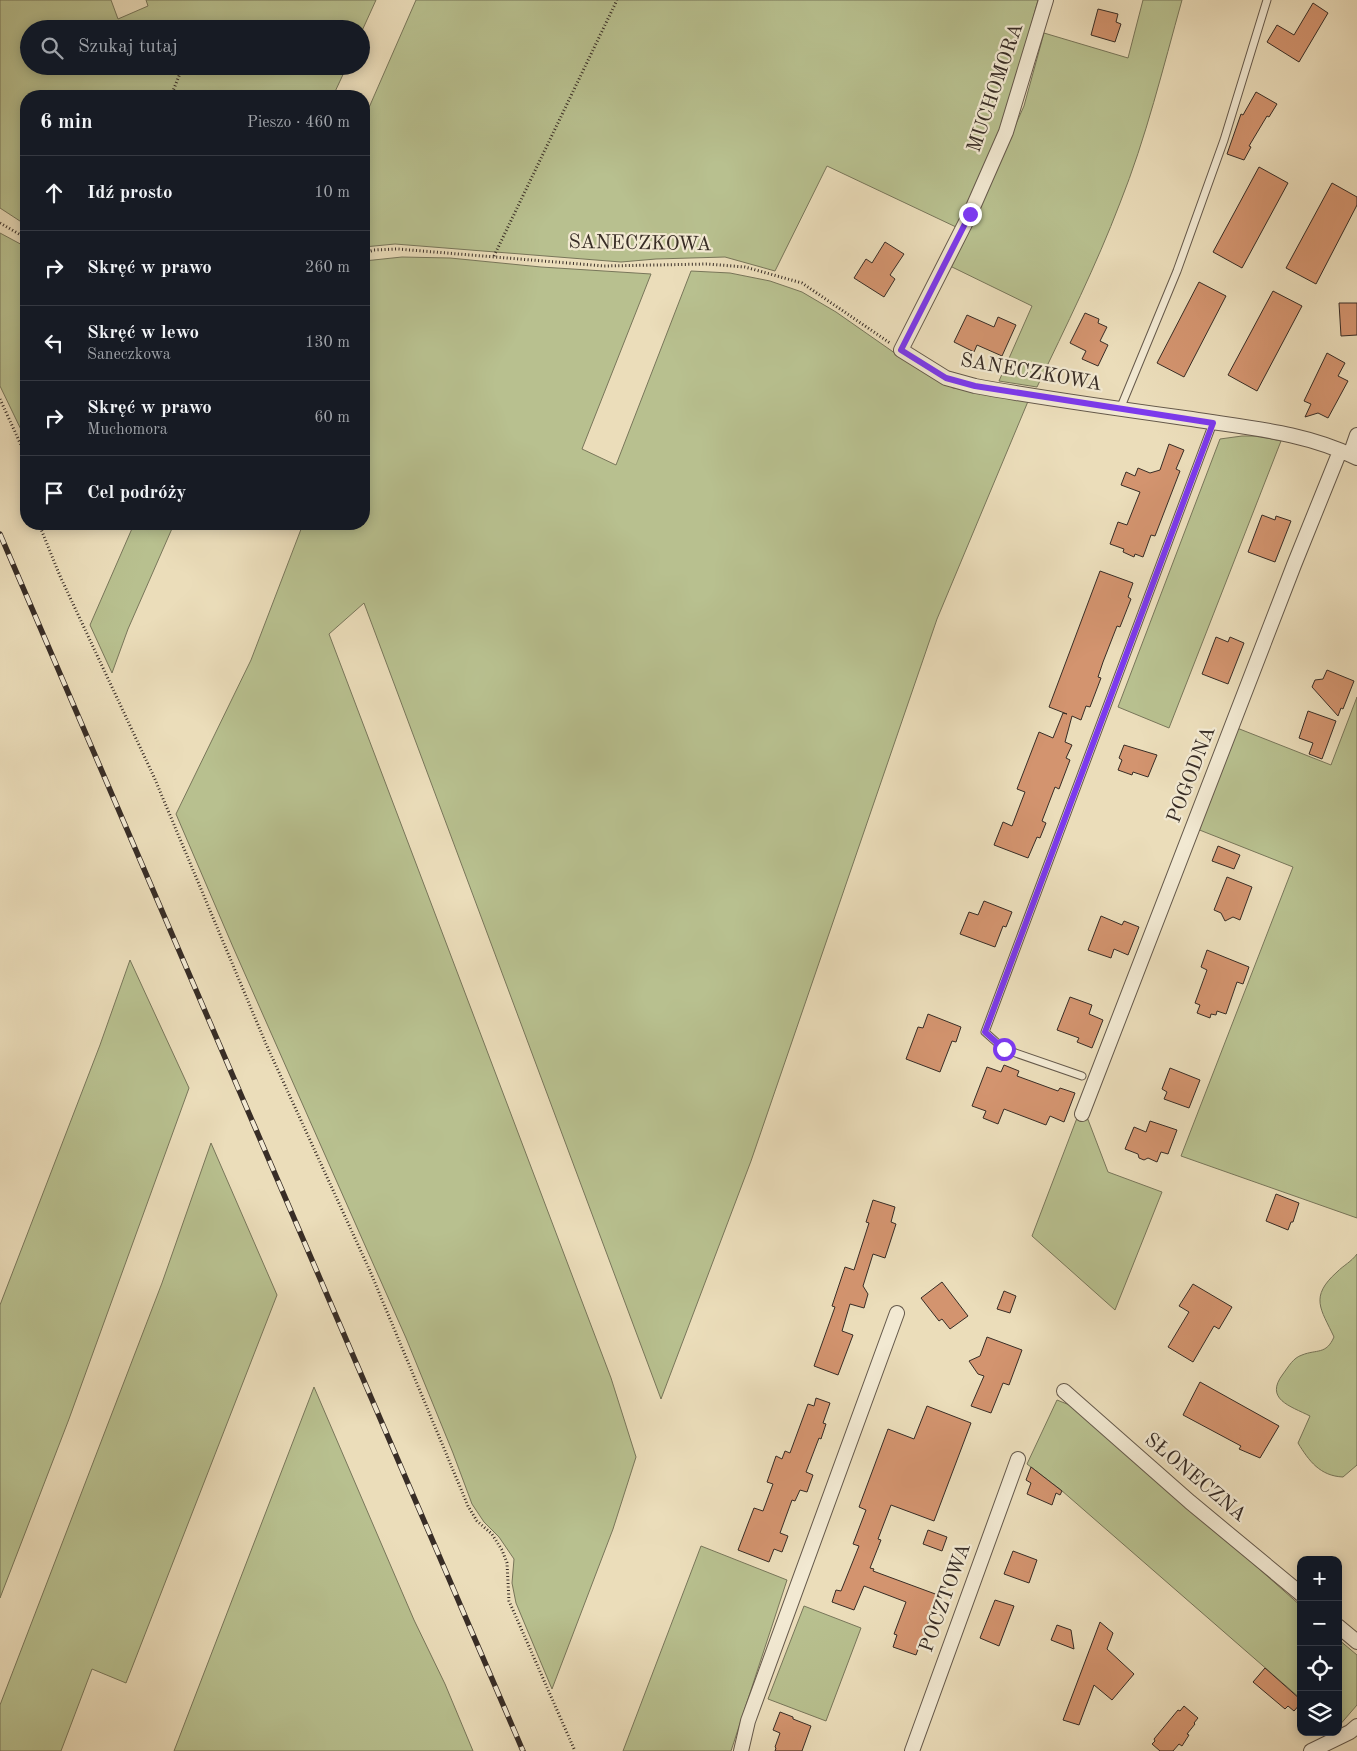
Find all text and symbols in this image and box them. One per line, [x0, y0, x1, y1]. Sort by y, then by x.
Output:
search box [20, 20, 370, 75]
street label: MUCHOMORA [965, 21, 1027, 155]
icon: search [38, 34, 66, 62]
text: Szukaj tutaj [78, 38, 178, 57]
text: 6 min [40, 112, 93, 133]
text: Pieszo · 460 m [247, 115, 350, 131]
icon: ahead [40, 179, 68, 207]
text: Idź prosto [87, 184, 172, 203]
text: 10 m [314, 185, 350, 201]
route end [959, 203, 982, 226]
street label: SANECZKOWA [568, 233, 712, 255]
icon: right [40, 254, 68, 282]
text: Skręć w prawo [87, 259, 212, 278]
text: 260 m [305, 260, 350, 276]
text: Skręć w lewo [87, 324, 199, 343]
icon: left [40, 329, 68, 357]
text: 130 m [305, 335, 350, 351]
text: Saneczkowa [87, 347, 171, 363]
street label: SANECZKOWA [959, 351, 1103, 395]
text: Skręć w prawo [87, 399, 212, 418]
icon: right [40, 404, 68, 432]
text: 60 m [314, 410, 350, 426]
text: Muchomora [87, 422, 168, 438]
icon: arrive [40, 479, 68, 507]
text: Cel podróży [87, 484, 186, 503]
street label: POGODNA [1164, 724, 1220, 826]
route start [993, 1038, 1016, 1061]
street label: SŁONECZNA [1140, 1430, 1250, 1526]
street label: POCZTOWA [917, 1541, 975, 1655]
map controls [1297, 1556, 1342, 1736]
button: + [1297, 1556, 1342, 1601]
button: − [1297, 1601, 1342, 1646]
button: locate [1297, 1646, 1342, 1691]
button: layers [1297, 1691, 1342, 1736]

